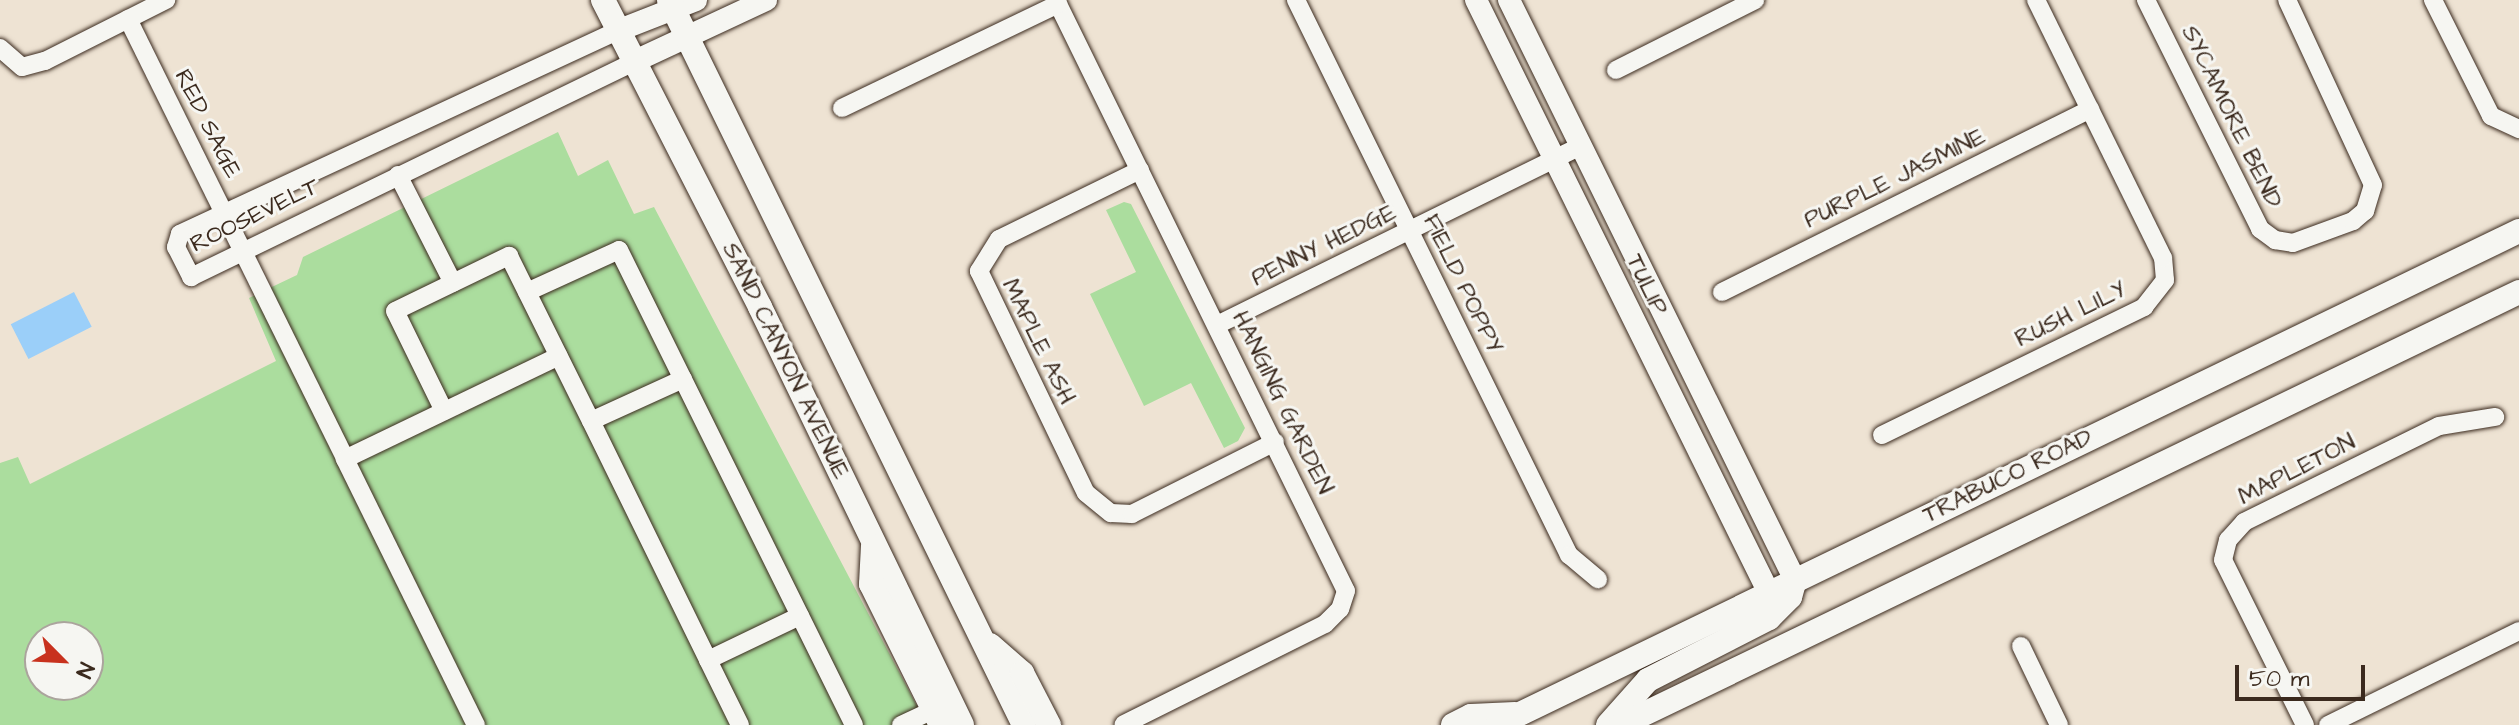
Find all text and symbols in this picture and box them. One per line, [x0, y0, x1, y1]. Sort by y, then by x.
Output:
street label: SYCAMORE BEND [2174, 21, 2288, 213]
street label: RED SAGE [167, 65, 247, 183]
street label: PURPLE JASMINE [1800, 123, 1990, 235]
street label: ROOSEVELT [186, 172, 324, 260]
street label: PENNY HEDGE [1247, 199, 1401, 293]
street label: FIELD POPPY [1416, 210, 1508, 358]
street label: SAND CANYON AVENUE [715, 238, 855, 484]
street label: TULIP [1619, 250, 1673, 320]
street label: MAPLE ASH [995, 274, 1081, 410]
street label: RUSH LILY [2011, 276, 2131, 354]
street label: HANGING GARDEN [1225, 307, 1339, 499]
street label: TRABUCO ROAD [1919, 424, 2097, 530]
street label: MAPLETON [2234, 428, 2360, 512]
north arrow [24, 621, 104, 701]
scale bar [2239, 649, 2369, 699]
text: N [68, 658, 102, 683]
text: 50 m [2249, 662, 2309, 696]

